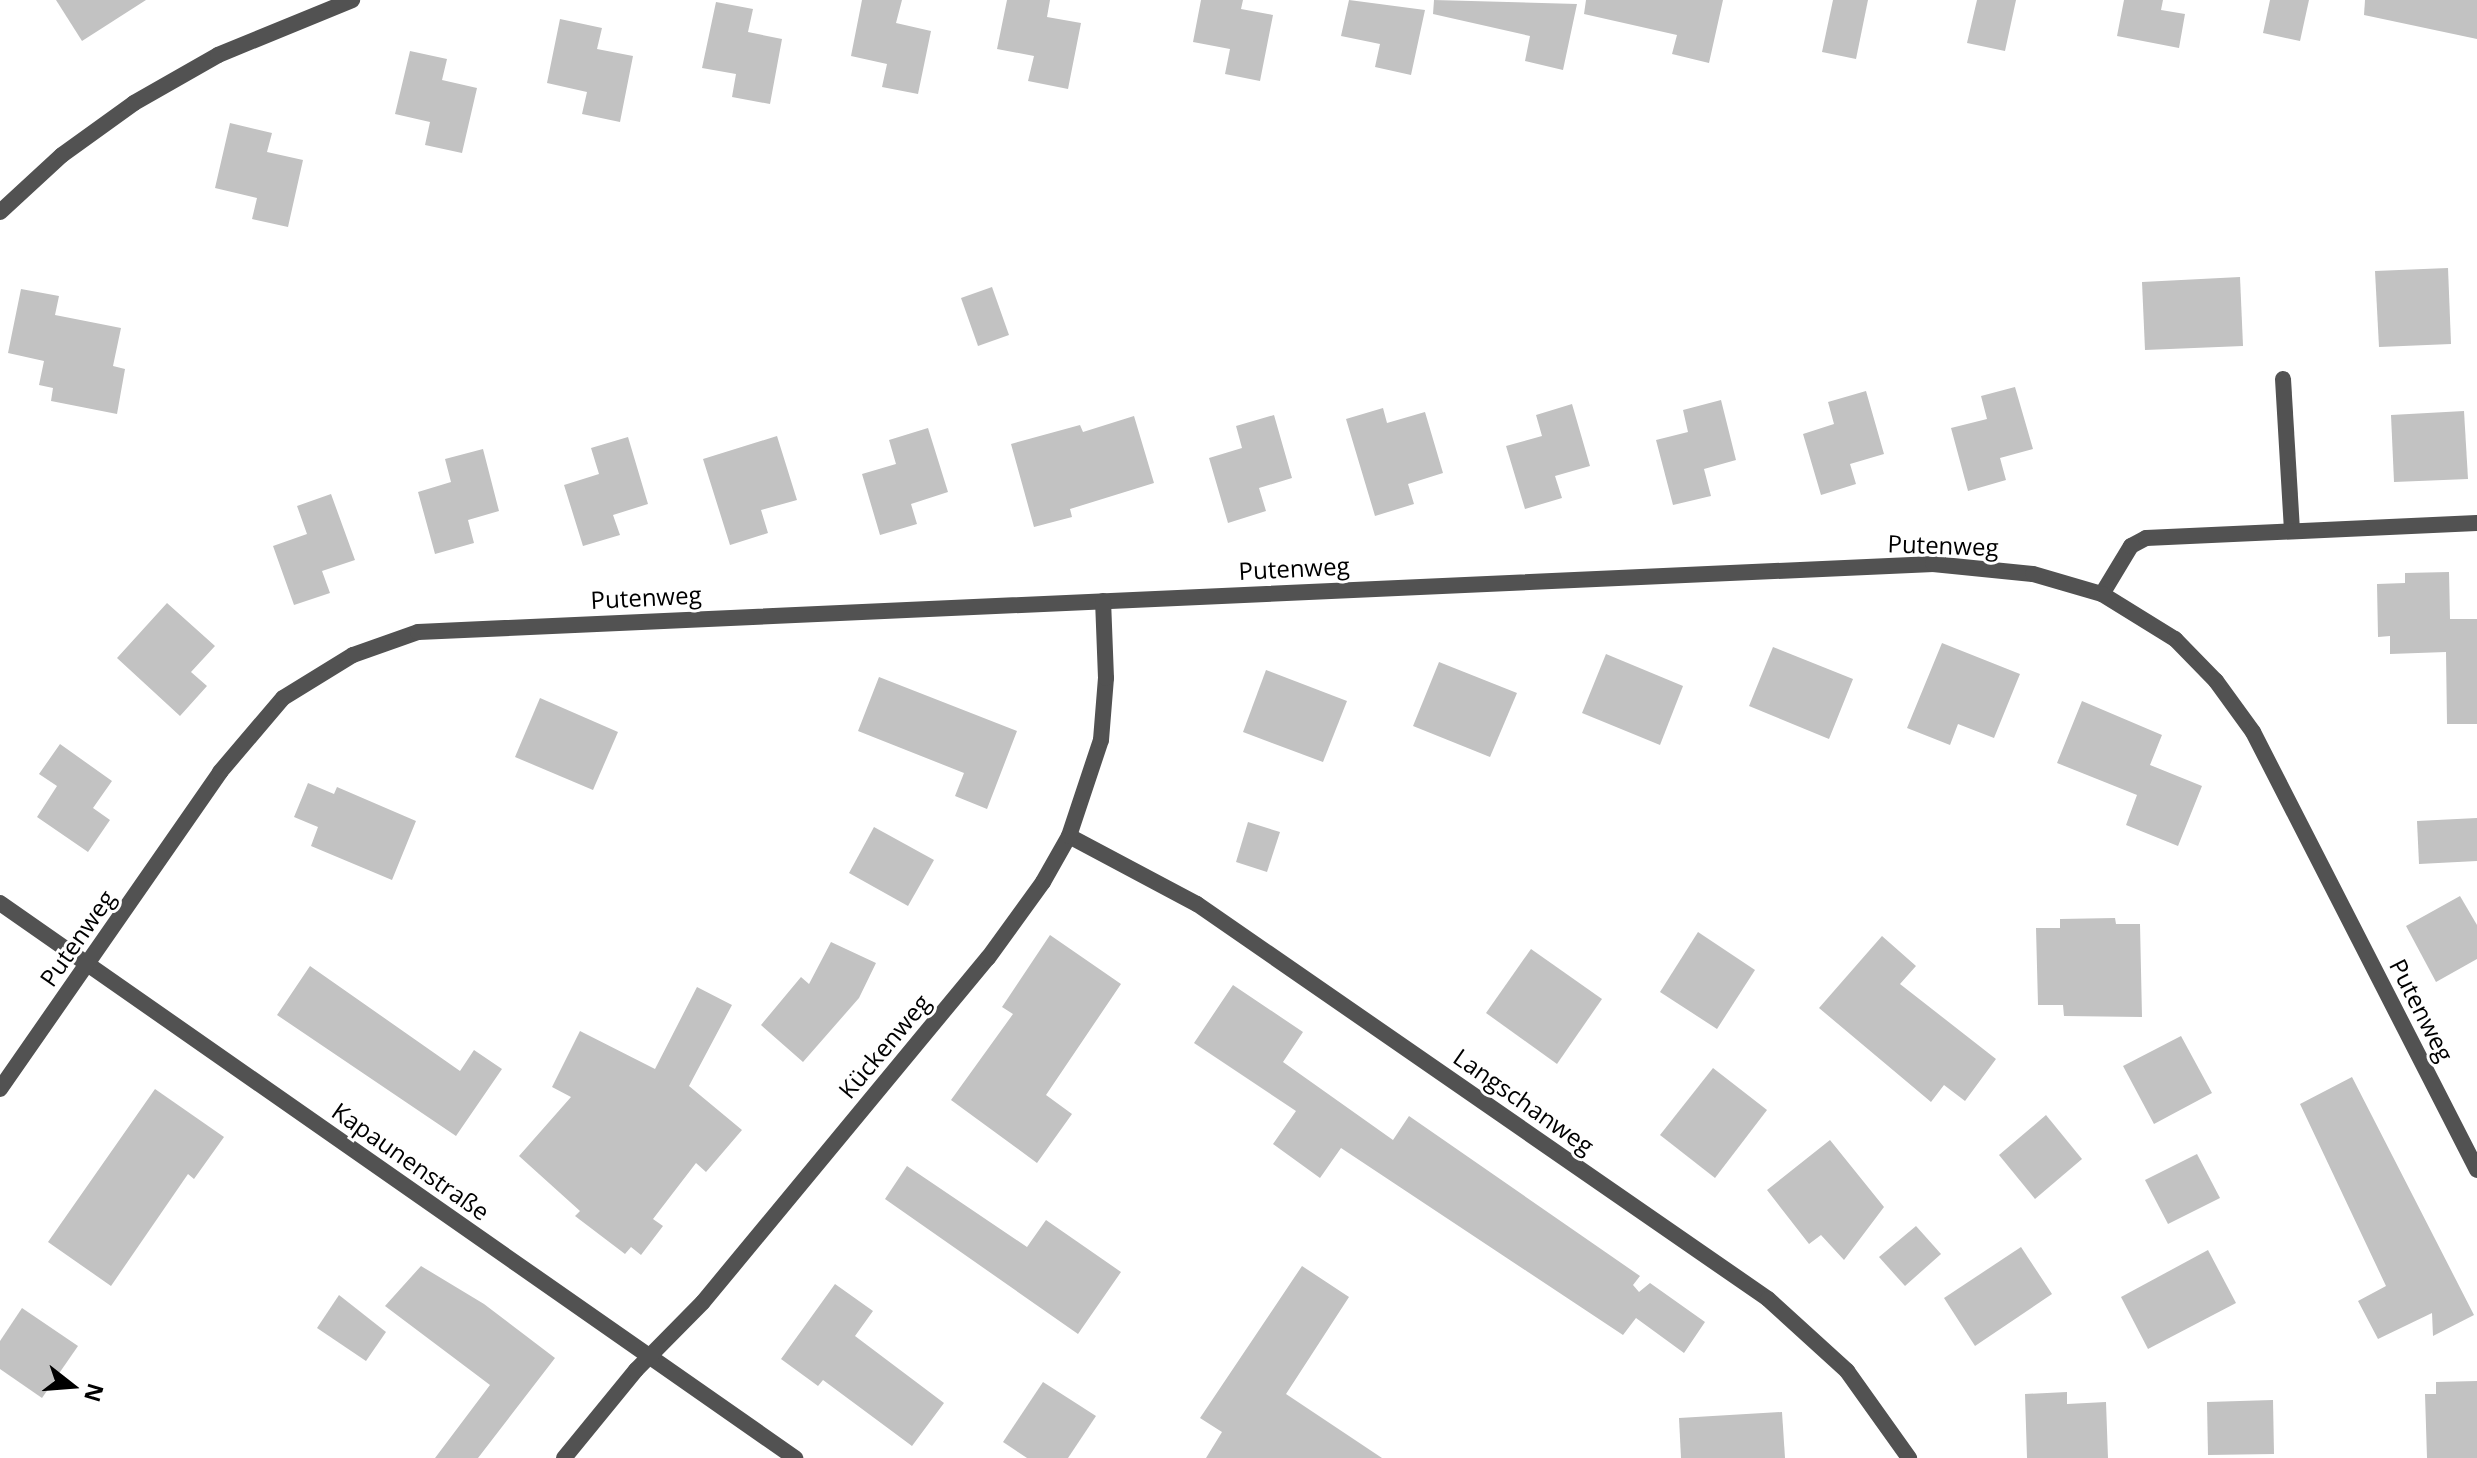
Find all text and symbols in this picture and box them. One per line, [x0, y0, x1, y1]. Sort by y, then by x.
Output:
street label: Putenweg [1887, 529, 1999, 561]
street label: Putenweg [1238, 551, 1350, 585]
street label: Putenweg [590, 580, 702, 614]
street label: Putenweg [33, 884, 121, 992]
street label: Putenweg [2384, 954, 2460, 1066]
street label: Kückenweg [832, 988, 936, 1104]
street label: Langschanweg [1448, 1042, 1600, 1160]
street label: Kapaunenstraße [327, 1096, 495, 1226]
north arrow [32, 1346, 112, 1426]
text: N [78, 1380, 112, 1406]

